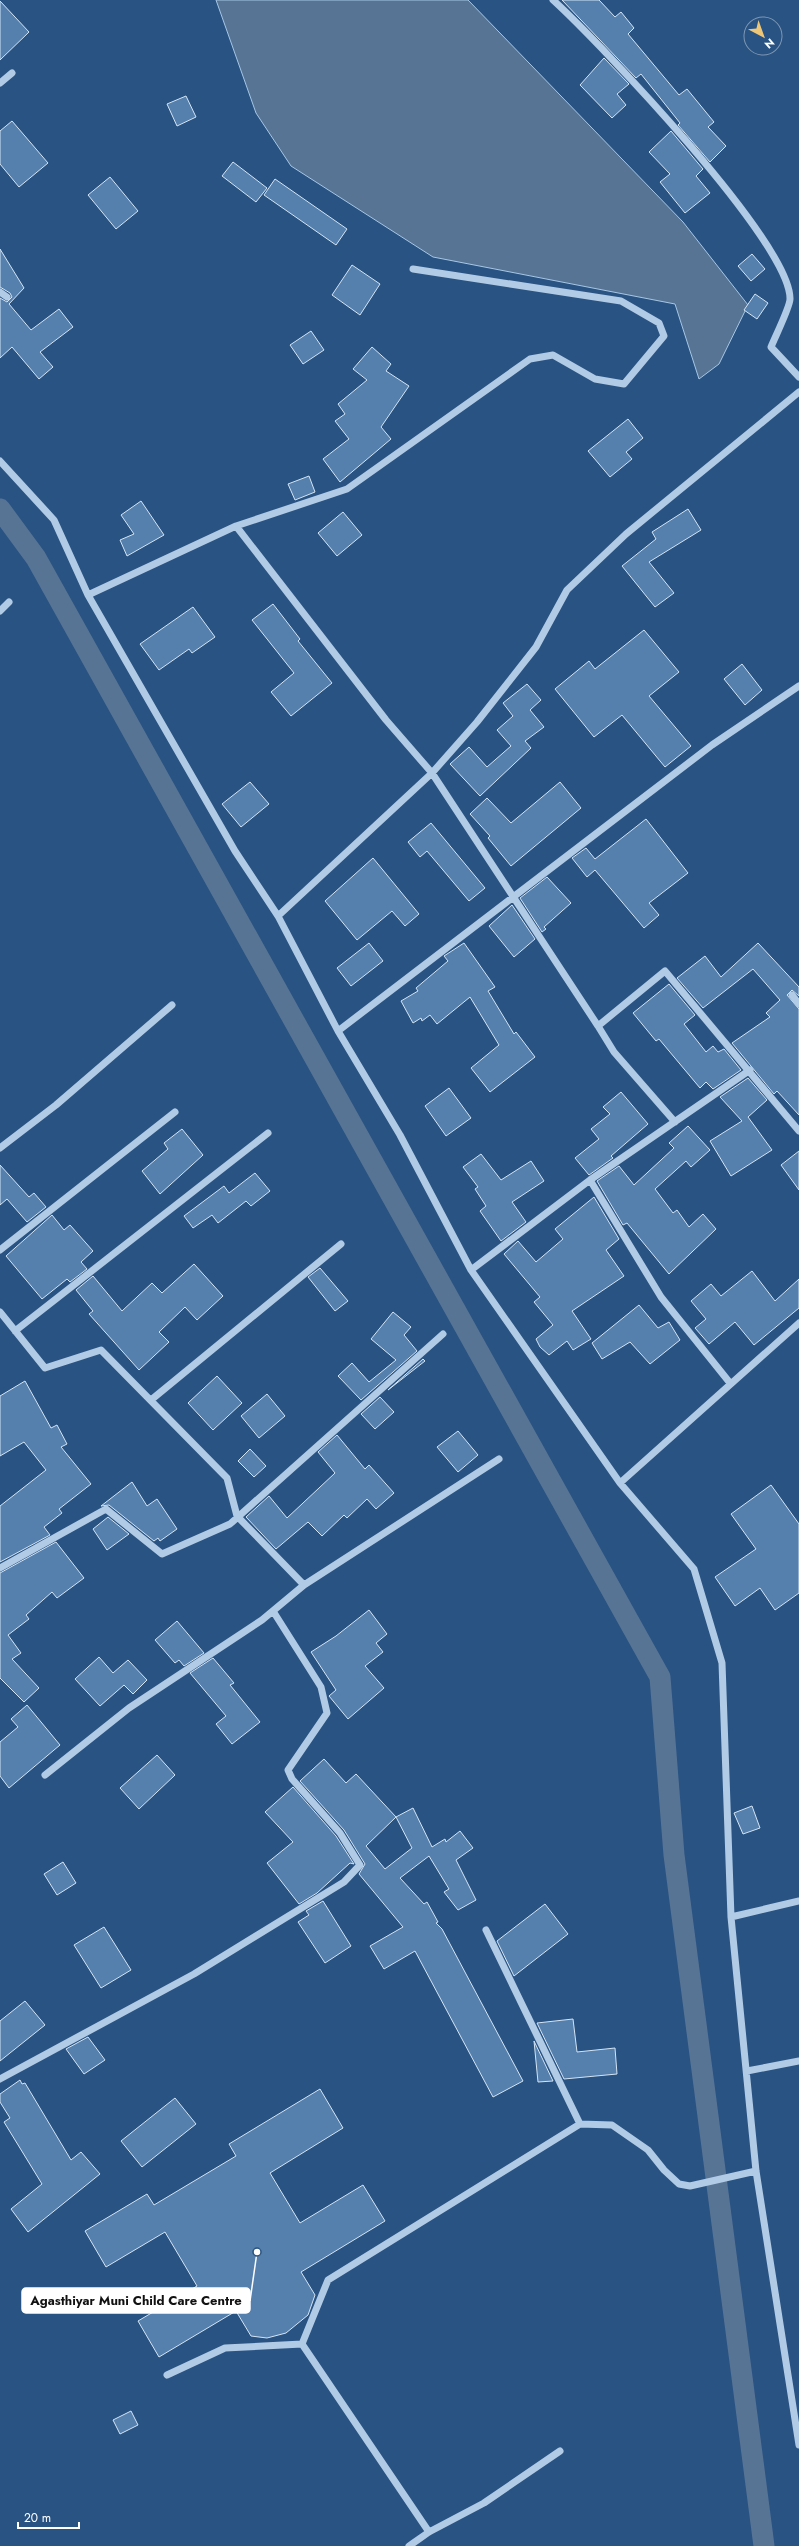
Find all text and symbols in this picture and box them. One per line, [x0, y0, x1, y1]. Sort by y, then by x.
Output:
north arrow [743, 16, 783, 56]
text: N [761, 35, 778, 52]
callout: Agasthiyar Muni Child Care Centre [22, 2288, 250, 2313]
text: Agasthiyar Muni Child Care Centre [29, 2291, 242, 2310]
scale bar [18, 2504, 79, 2530]
text: 20 m [24, 2509, 51, 2527]

